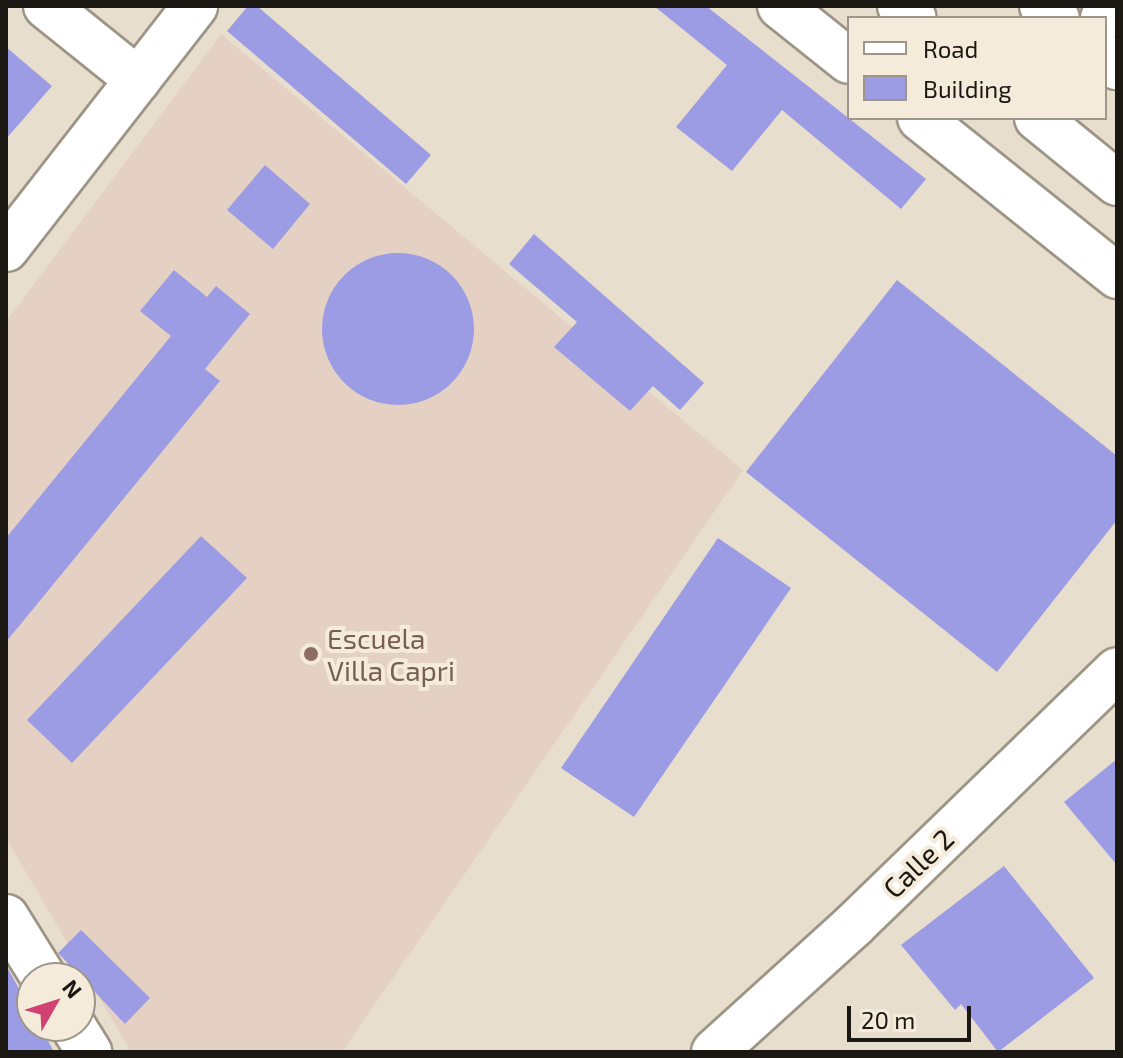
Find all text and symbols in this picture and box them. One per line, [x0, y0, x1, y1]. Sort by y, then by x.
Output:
legend [847, 16, 1107, 120]
text: Road [923, 34, 978, 63]
text: Building [923, 74, 1012, 103]
place label: Escuela Villa Capri [327, 621, 455, 687]
marker: Escuela Villa Capri [302, 645, 320, 663]
street label: Calle 2 [876, 821, 960, 905]
north arrow [16, 962, 96, 1042]
text: N [58, 974, 88, 1003]
scale bar [851, 990, 975, 1040]
text: 20 m [861, 1005, 915, 1034]

